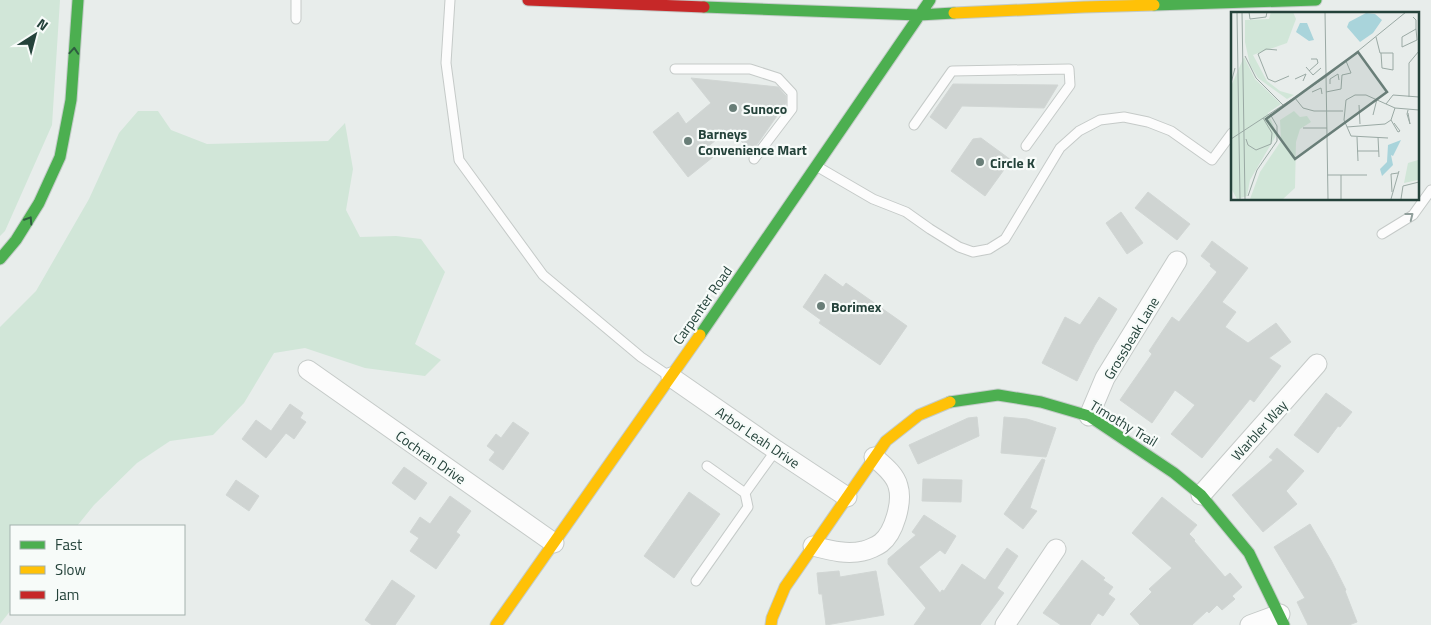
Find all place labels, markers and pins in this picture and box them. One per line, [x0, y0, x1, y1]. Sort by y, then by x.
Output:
place label: Sunoco [743, 98, 787, 119]
marker: Sunoco [727, 102, 739, 114]
place label: Barneys Convenience Mart [698, 123, 807, 160]
marker: Barneys Convenience Mart [682, 135, 694, 147]
place label: Circle K [990, 152, 1036, 173]
marker: Circle K [974, 156, 986, 168]
place label: Borimex [831, 296, 882, 317]
marker: Borimex [815, 300, 827, 312]

